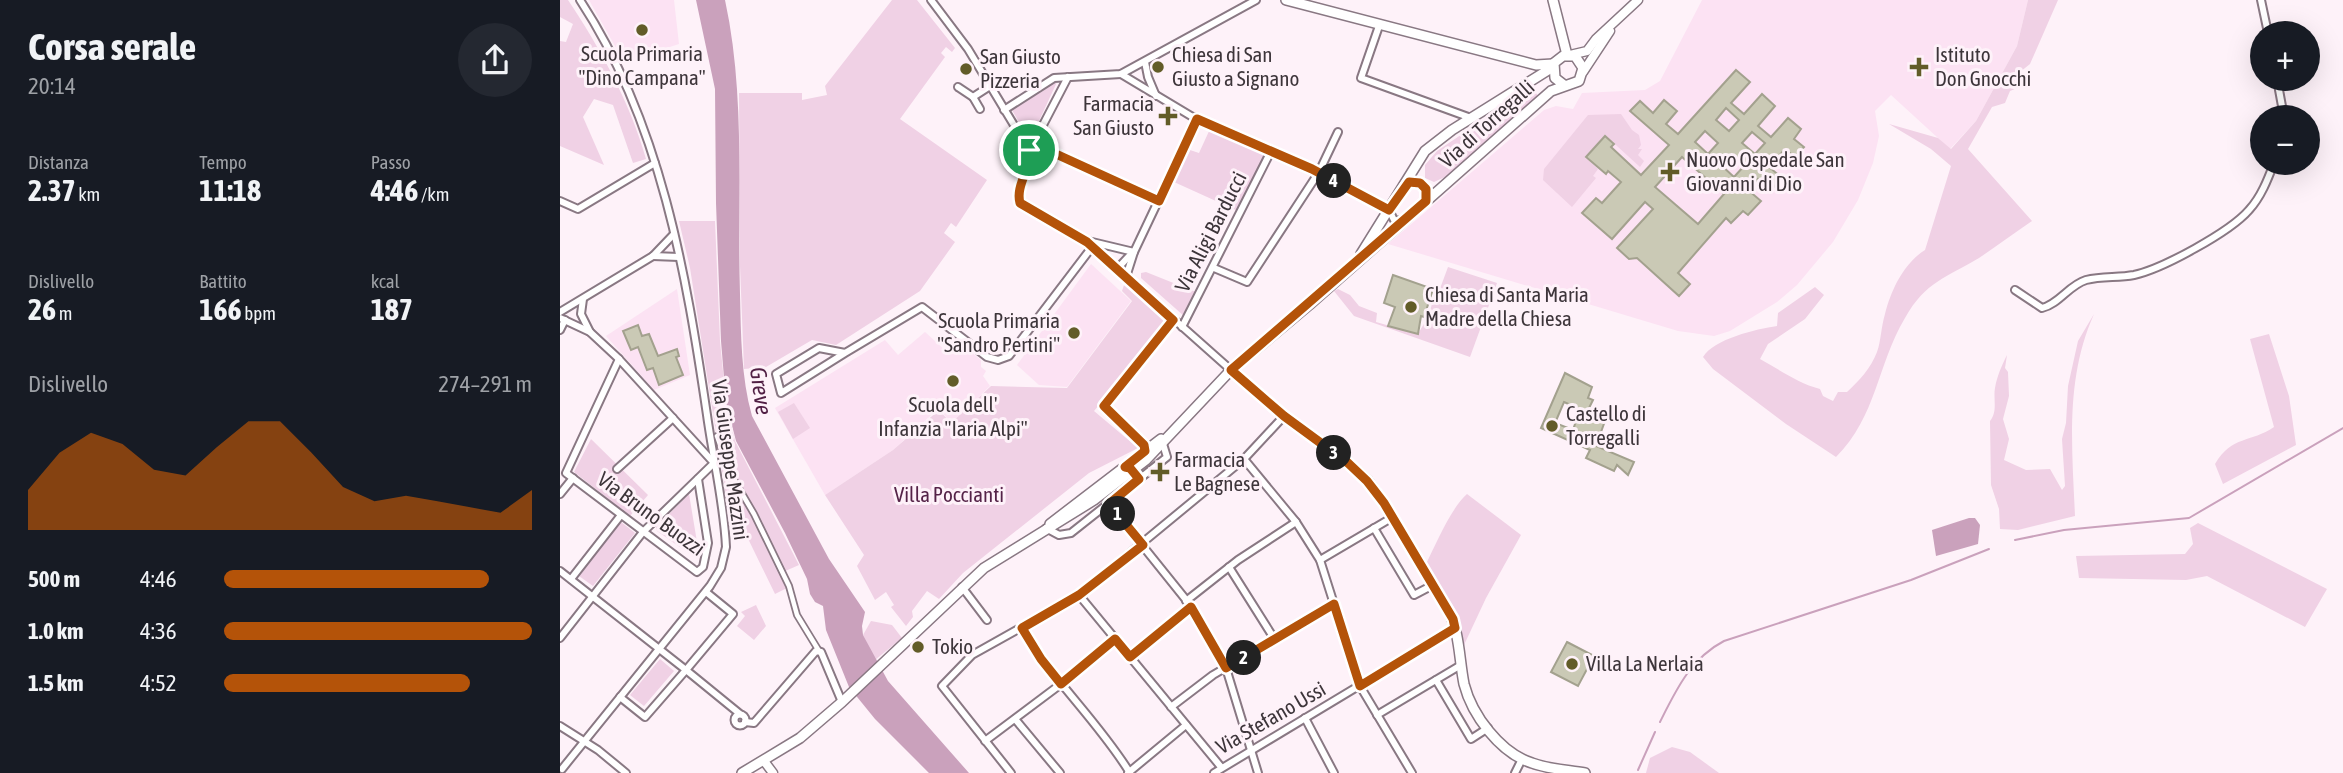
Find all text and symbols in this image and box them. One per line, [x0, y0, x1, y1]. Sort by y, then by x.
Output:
map controls [2250, 21, 2320, 175]
button: + [2250, 21, 2320, 91]
marker: Scuola Primaria "Dino Campana" [634, 22, 650, 38]
button: share [458, 23, 532, 97]
text: Corsa serale [28, 25, 196, 68]
place label: Scuola Primaria "Dino Campana" [578, 41, 706, 89]
place label: Chiesa di San Giusto a Signano [1172, 42, 1299, 90]
place label: Istituto Don Gnocchi [1935, 42, 2031, 90]
place label: San Giusto Pizzeria [980, 44, 1061, 92]
marker: Istituto Don Gnocchi [1909, 57, 1929, 77]
marker: Chiesa di San Giusto a Signano [1150, 59, 1166, 75]
marker: San Giusto Pizzeria [958, 61, 974, 77]
text: 20:14 [28, 73, 76, 99]
street label: Via di Torregalli [1434, 74, 1539, 172]
place label: Farmacia San Giusto [1073, 91, 1154, 139]
button: − [2250, 105, 2320, 175]
marker: Farmacia San Giusto [1160, 108, 1176, 124]
pin [999, 120, 1059, 180]
icon: arrive [1010, 131, 1048, 169]
place label: Nuovo Ospedale San Giovanni di Dio [1686, 147, 1845, 195]
text: Distanza [28, 151, 89, 173]
text: Tempo [199, 151, 247, 173]
text: Passo [371, 151, 411, 173]
marker: Nuovo Ospedale San Giovanni di Dio [1660, 162, 1680, 182]
pin: 4 [1316, 164, 1352, 198]
street label: Via Aligi Barducci [1170, 167, 1251, 296]
text: 4 [1329, 169, 1338, 191]
text: 2.37 [28, 173, 76, 207]
text: 11:18 [199, 173, 261, 207]
text: 4:46 [371, 173, 418, 207]
text: km [76, 183, 100, 205]
text: /km [418, 183, 449, 205]
text: Dislivello [28, 270, 94, 292]
text: Battito [199, 270, 247, 292]
text: kcal [371, 270, 400, 292]
place label: Chiesa di Santa Maria Madre della Chiesa [1425, 282, 1589, 330]
text: 26 [28, 292, 56, 326]
text: 166 [199, 292, 242, 326]
text: 187 [371, 292, 413, 326]
marker: Chiesa di Santa Maria Madre della Chiesa [1403, 299, 1419, 315]
text: m [56, 302, 73, 324]
text: bpm [242, 302, 276, 324]
place label: Scuola Primaria "Sandro Pertini" [937, 308, 1060, 356]
marker: Scuola Primaria "Sandro Pertini" [1066, 325, 1082, 341]
water label: Greve [745, 365, 777, 417]
text: Dislivello [28, 371, 108, 397]
text: 274–291 m [438, 371, 532, 397]
marker: Scuola dell' Infanzia "Iaria Alpi" [945, 373, 961, 389]
street label: Via Giuseppe Mazzini [708, 378, 754, 542]
place label: Scuola dell' Infanzia "Iaria Alpi" [878, 392, 1028, 440]
place label: Castello di Torregalli [1566, 401, 1646, 449]
marker: Castello di Torregalli [1544, 418, 1560, 434]
pin: 3 [1316, 435, 1352, 470]
text: 3 [1329, 441, 1338, 463]
place label: Farmacia Le Bagnese [1174, 447, 1260, 495]
marker: Farmacia Le Bagnese [1152, 464, 1168, 480]
street label: Via Bruno Buozzi [593, 466, 710, 560]
park label: Villa Poccianti [894, 482, 1004, 506]
pin: 1 [1100, 496, 1136, 532]
text: 1 [1113, 502, 1122, 524]
text: 500 m [28, 566, 80, 592]
text: 4:46 [140, 566, 177, 592]
text: 1.0 km [28, 618, 84, 644]
text: 4:36 [140, 618, 177, 644]
place label: Tokio [932, 634, 973, 658]
marker: Tokio [910, 639, 926, 655]
pin: 2 [1226, 640, 1262, 676]
text: 2 [1239, 646, 1248, 668]
place label: Villa La Nerlaia [1586, 651, 1704, 675]
marker: Villa La Nerlaia [1564, 656, 1580, 672]
text: 1.5 km [28, 670, 84, 696]
text: 4:52 [140, 670, 177, 696]
street label: Via Stefano Ussi [1211, 676, 1330, 758]

